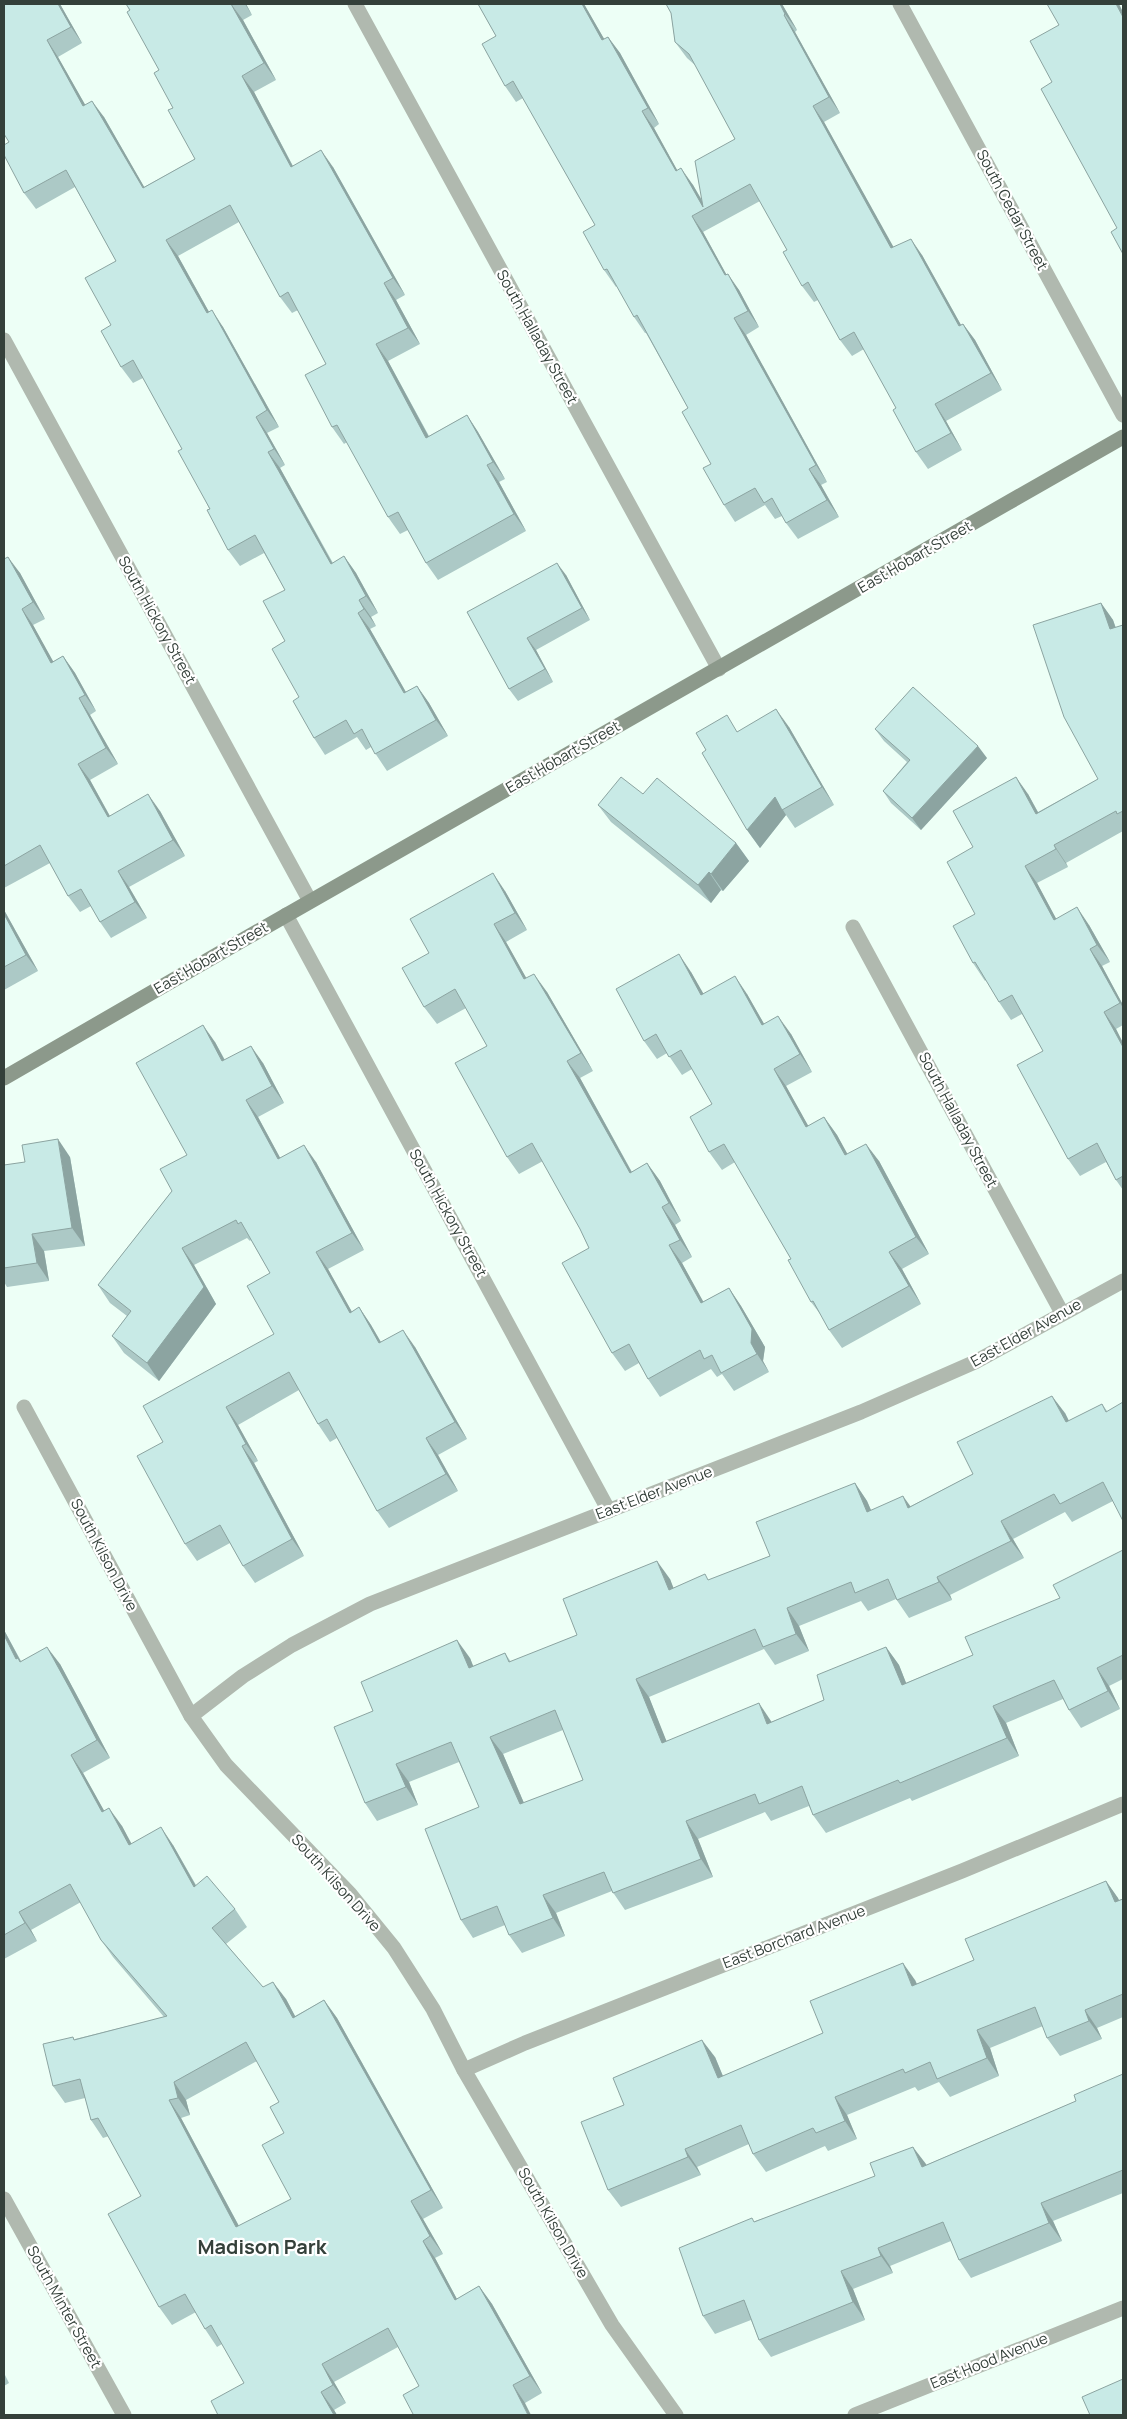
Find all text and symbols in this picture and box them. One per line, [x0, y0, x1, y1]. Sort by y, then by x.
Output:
street label: South Cedar Street [972, 146, 1053, 274]
street label: South Halladay Street [492, 266, 583, 408]
street label: East Hobart Street [854, 515, 976, 598]
street label: South Hickory Street [113, 552, 201, 688]
street label: East Hobart Street [502, 715, 624, 798]
street label: East Hobart Street [150, 916, 272, 999]
street label: South Halladay Street [914, 1048, 1003, 1191]
street label: South Hickory Street [404, 1145, 492, 1281]
street label: East Elder Avenue [967, 1293, 1085, 1372]
street label: East Elder Avenue [593, 1461, 715, 1524]
street label: South Kilson Drive [66, 1495, 143, 1615]
street label: South Kilson Drive [287, 1829, 386, 1936]
street label: East Borchard Avenue [720, 1900, 868, 1973]
street label: South Kilson Drive [513, 2164, 594, 2282]
district label: Madison Park [197, 2233, 328, 2260]
street label: South Minter Street [22, 2242, 107, 2372]
street label: East Hood Avenue [927, 2327, 1051, 2394]

